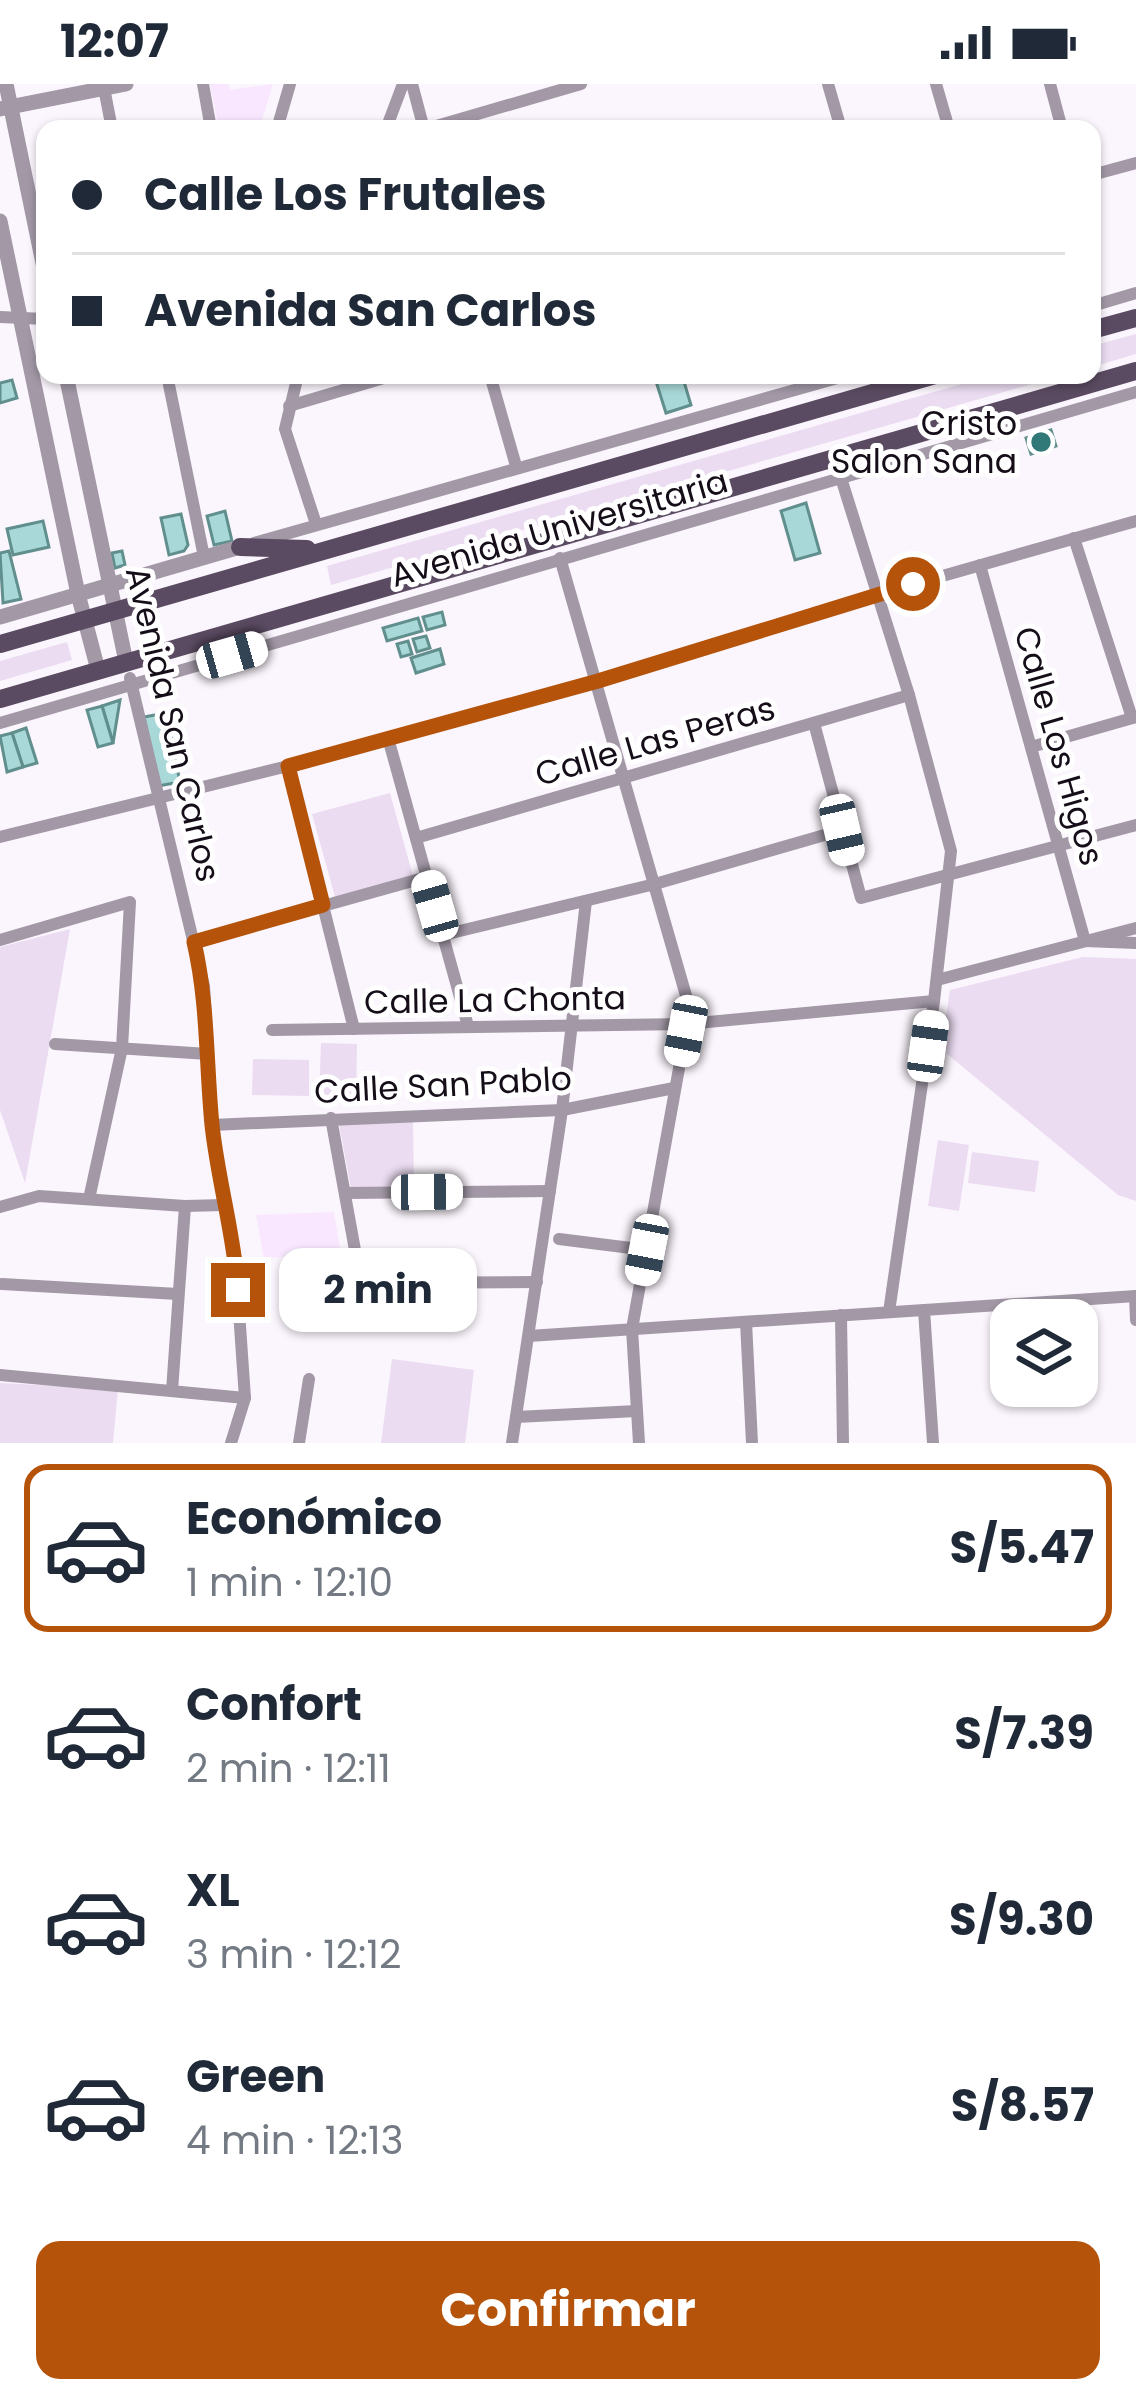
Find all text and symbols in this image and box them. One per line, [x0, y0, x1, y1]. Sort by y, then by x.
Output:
text: 12:07 [60, 10, 169, 73]
text: Calle Los Frutales [144, 163, 547, 226]
text: Avenida San Carlos [144, 279, 597, 342]
place label: Cristo Salon Sana [831, 400, 1017, 485]
marker: Cristo Salon Sana [1028, 429, 1054, 455]
street label: Avenida Universitaria [385, 457, 733, 599]
route start [886, 557, 940, 611]
street label: Avenida San Carlos [114, 562, 232, 886]
street label: Calle Los Higos [1002, 621, 1116, 871]
car [192, 628, 272, 682]
street label: Calle Las Peras [530, 684, 780, 798]
car [816, 791, 868, 869]
car [408, 866, 462, 946]
street label: Calle La Chonta [364, 974, 626, 1026]
car [661, 992, 711, 1070]
car [905, 1008, 951, 1084]
street label: Calle San Pablo [313, 1055, 573, 1115]
car [391, 1173, 463, 1211]
car [622, 1211, 672, 1289]
callout: 2 min [280, 1248, 478, 1332]
text: 2 min [323, 1262, 433, 1317]
route end [211, 1263, 265, 1317]
map controls [990, 1299, 1098, 1407]
button: layers [990, 1299, 1098, 1407]
text: Económico [186, 1487, 442, 1550]
icon: car [42, 1494, 150, 1602]
text: S/5.47 [949, 1516, 1094, 1579]
text: 1 min · 12:10 [186, 1555, 393, 1610]
text: Confort [186, 1673, 362, 1736]
icon: car [42, 1680, 150, 1788]
text: S/7.39 [954, 1702, 1094, 1765]
text: 2 min · 12:11 [186, 1741, 391, 1796]
text: XL [186, 1859, 240, 1922]
icon: car [42, 1866, 150, 1974]
text: S/9.30 [949, 1888, 1094, 1951]
text: 3 min · 12:12 [186, 1927, 401, 1982]
text: Green [186, 2045, 325, 2108]
icon: car [42, 2052, 150, 2160]
text: S/8.57 [951, 2074, 1094, 2137]
text: 4 min · 12:13 [186, 2113, 403, 2168]
button: Confirmar [36, 2241, 1100, 2379]

